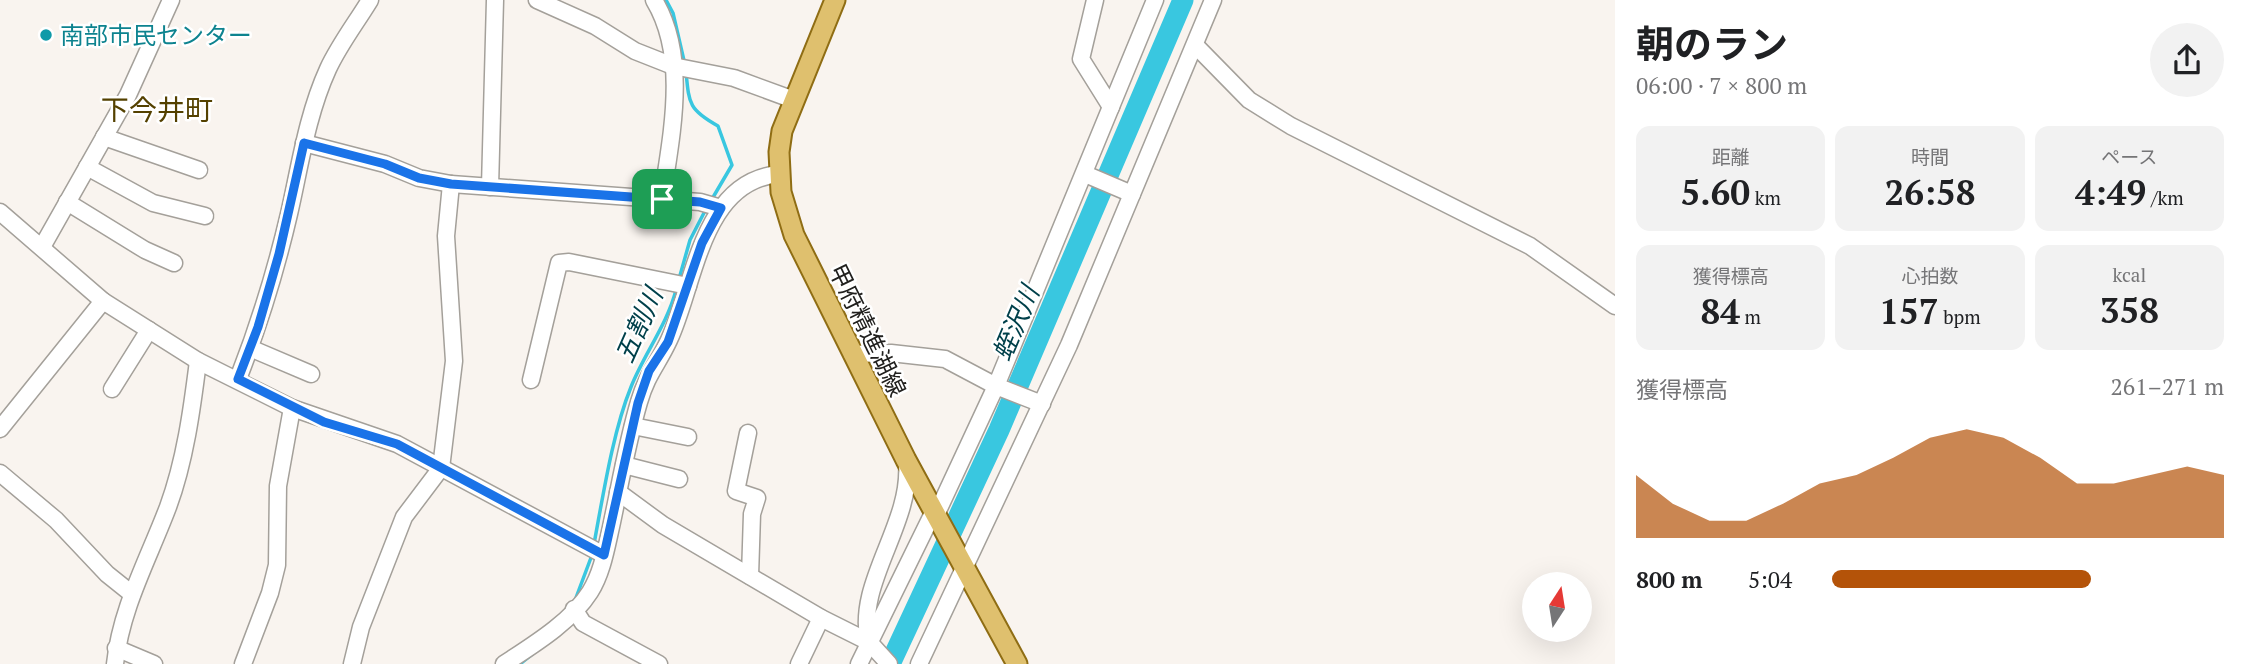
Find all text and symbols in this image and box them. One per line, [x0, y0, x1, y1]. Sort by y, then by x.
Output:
place label: 南部市民センター [60, 19, 252, 51]
text: 朝のラン [1636, 19, 1788, 69]
button: share [2150, 23, 2224, 97]
marker: 南部市民センター [38, 27, 54, 43]
text: 06:00 · 7 × 800 m [1636, 70, 1807, 101]
district label: 下今井町 [101, 91, 213, 128]
text: 距離 [1712, 144, 1750, 169]
text: 時間 [1911, 144, 1949, 169]
text: ペース [2101, 144, 2157, 169]
pin [632, 169, 692, 229]
text: 5.60 [1680, 169, 1750, 215]
text: 26:58 [1884, 169, 1976, 215]
text: 4:49 [2075, 169, 2146, 215]
icon: arrive [643, 180, 681, 218]
text: km [1750, 185, 1781, 210]
text: /km [2146, 185, 2184, 210]
street label: 甲府精進湖線 [822, 258, 914, 402]
text: kcal [2112, 262, 2146, 287]
text: 獲得標高 [1693, 263, 1769, 288]
text: 心拍数 [1901, 263, 1959, 288]
water label: 蛭沢川 [984, 278, 1047, 366]
water label: 五割川 [607, 280, 671, 368]
text: 358 [2100, 287, 2159, 333]
text: 84 [1700, 288, 1740, 334]
text: 157 [1879, 288, 1939, 334]
text: m [1740, 304, 1761, 329]
text: bpm [1939, 304, 1981, 329]
text: 261–271 m [2111, 371, 2224, 402]
text: 獲得標高 [1636, 374, 1728, 405]
text: 800 m [1636, 564, 1702, 595]
text: 5:04 [1748, 564, 1792, 595]
north arrow [1522, 572, 1592, 642]
map controls [1522, 572, 1592, 642]

